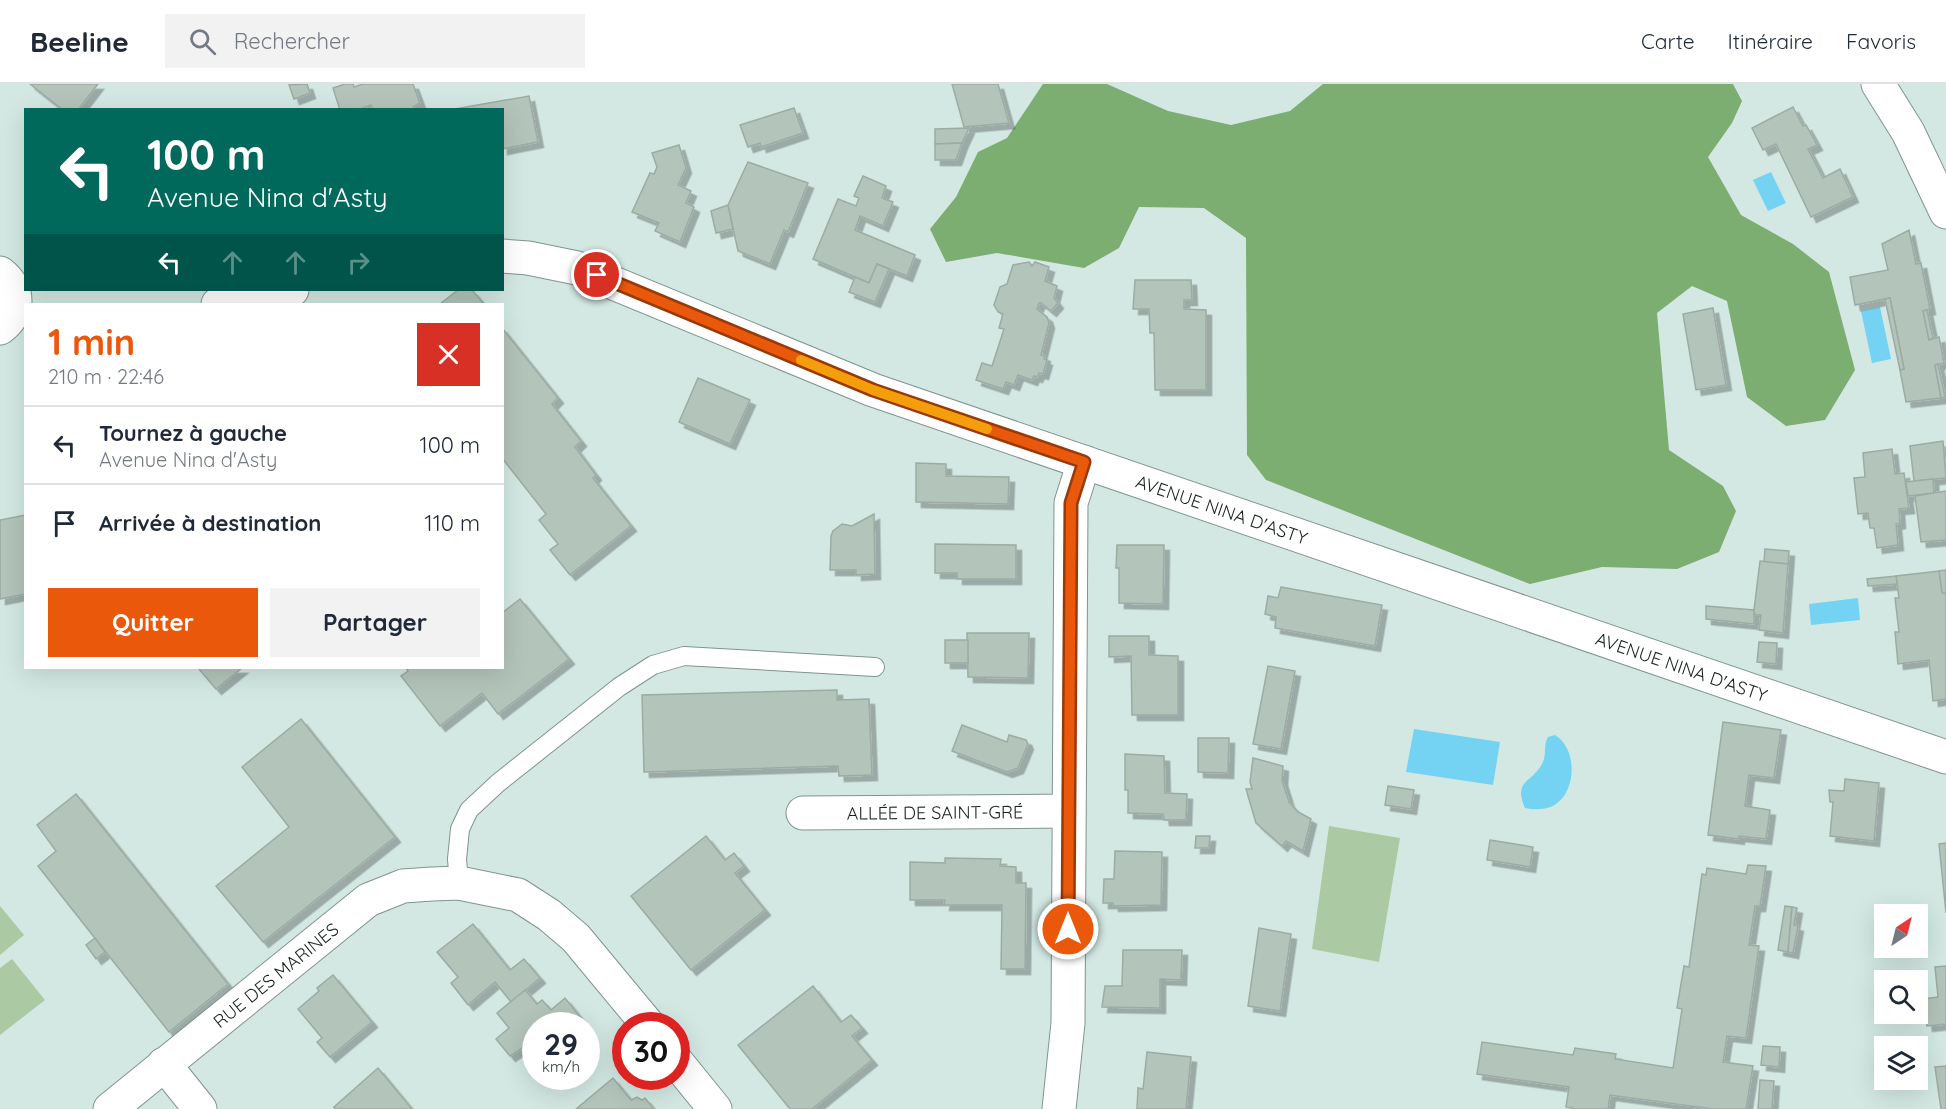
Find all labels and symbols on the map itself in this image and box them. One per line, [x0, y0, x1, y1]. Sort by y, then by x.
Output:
pin [571, 249, 622, 300]
street label: AVENUE NINA D'ASTY [1133, 469, 1311, 549]
street label: AVENUE NINA D'ASTY [1593, 627, 1771, 707]
street label: ALLÉE DE SAINT-GRÉ [847, 800, 1023, 824]
position arrow [1036, 897, 1100, 961]
north arrow [1874, 904, 1928, 958]
street label: RUE DES MARINES [208, 917, 343, 1033]
speed limit sign: 30 [612, 1012, 690, 1090]

